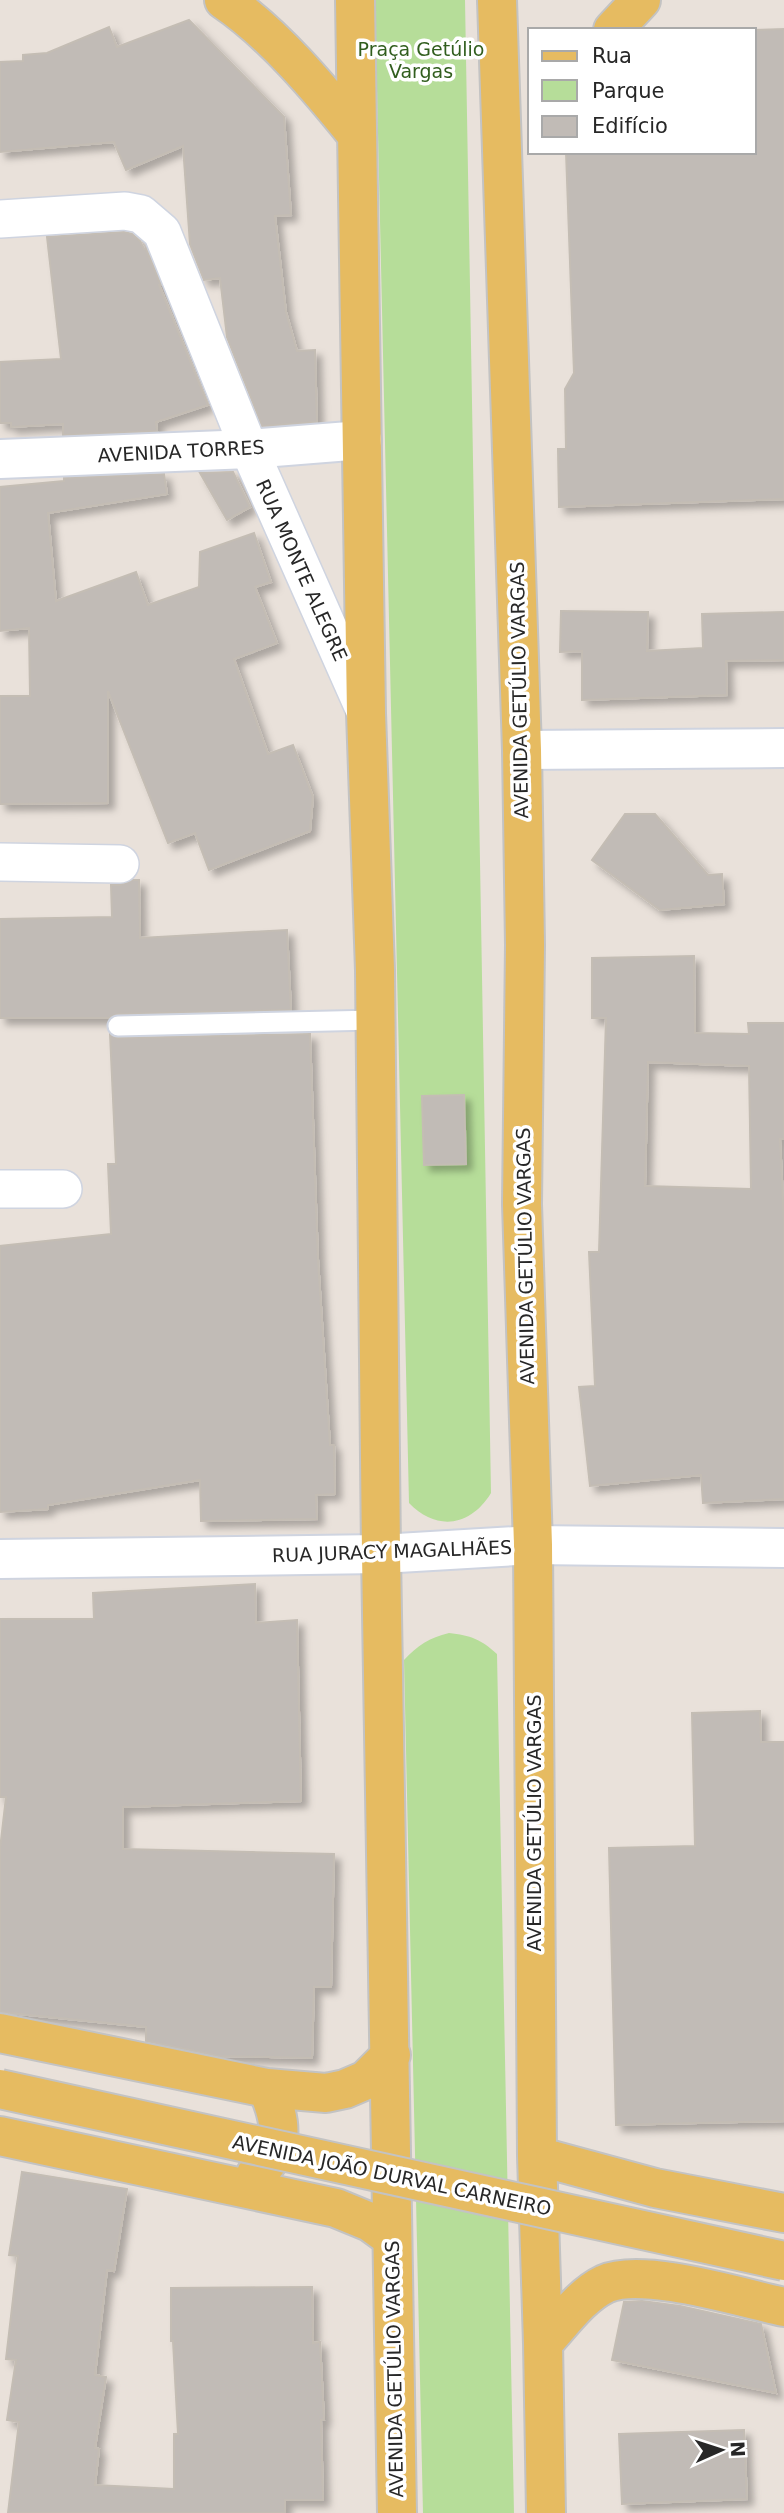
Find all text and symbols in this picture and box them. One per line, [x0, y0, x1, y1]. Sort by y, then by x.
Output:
legend [528, 28, 756, 154]
park label: Praça Getúlio Vargas [358, 38, 484, 82]
text: Rua [592, 44, 632, 68]
text: Parque [592, 79, 664, 103]
text: Edifício [592, 114, 668, 138]
street label: AVENIDA TORRES [97, 436, 265, 466]
street label: RUA MONTE ALEGRE [252, 476, 352, 664]
street label: AVENIDA GETÚLIO VARGAS [505, 561, 532, 819]
street label: AVENIDA GETÚLIO VARGAS [511, 1127, 538, 1385]
street label: RUA JURACY MAGALHÃES [272, 1536, 512, 1566]
street label: AVENIDA GETÚLIO VARGAS [522, 1694, 545, 1952]
street label: AVENIDA JOÃO DURVAL CARNEIRO [231, 2130, 553, 2220]
street label: AVENIDA GETÚLIO VARGAS [380, 2240, 407, 2498]
north arrow [686, 2415, 756, 2485]
text: N [727, 2441, 749, 2458]

